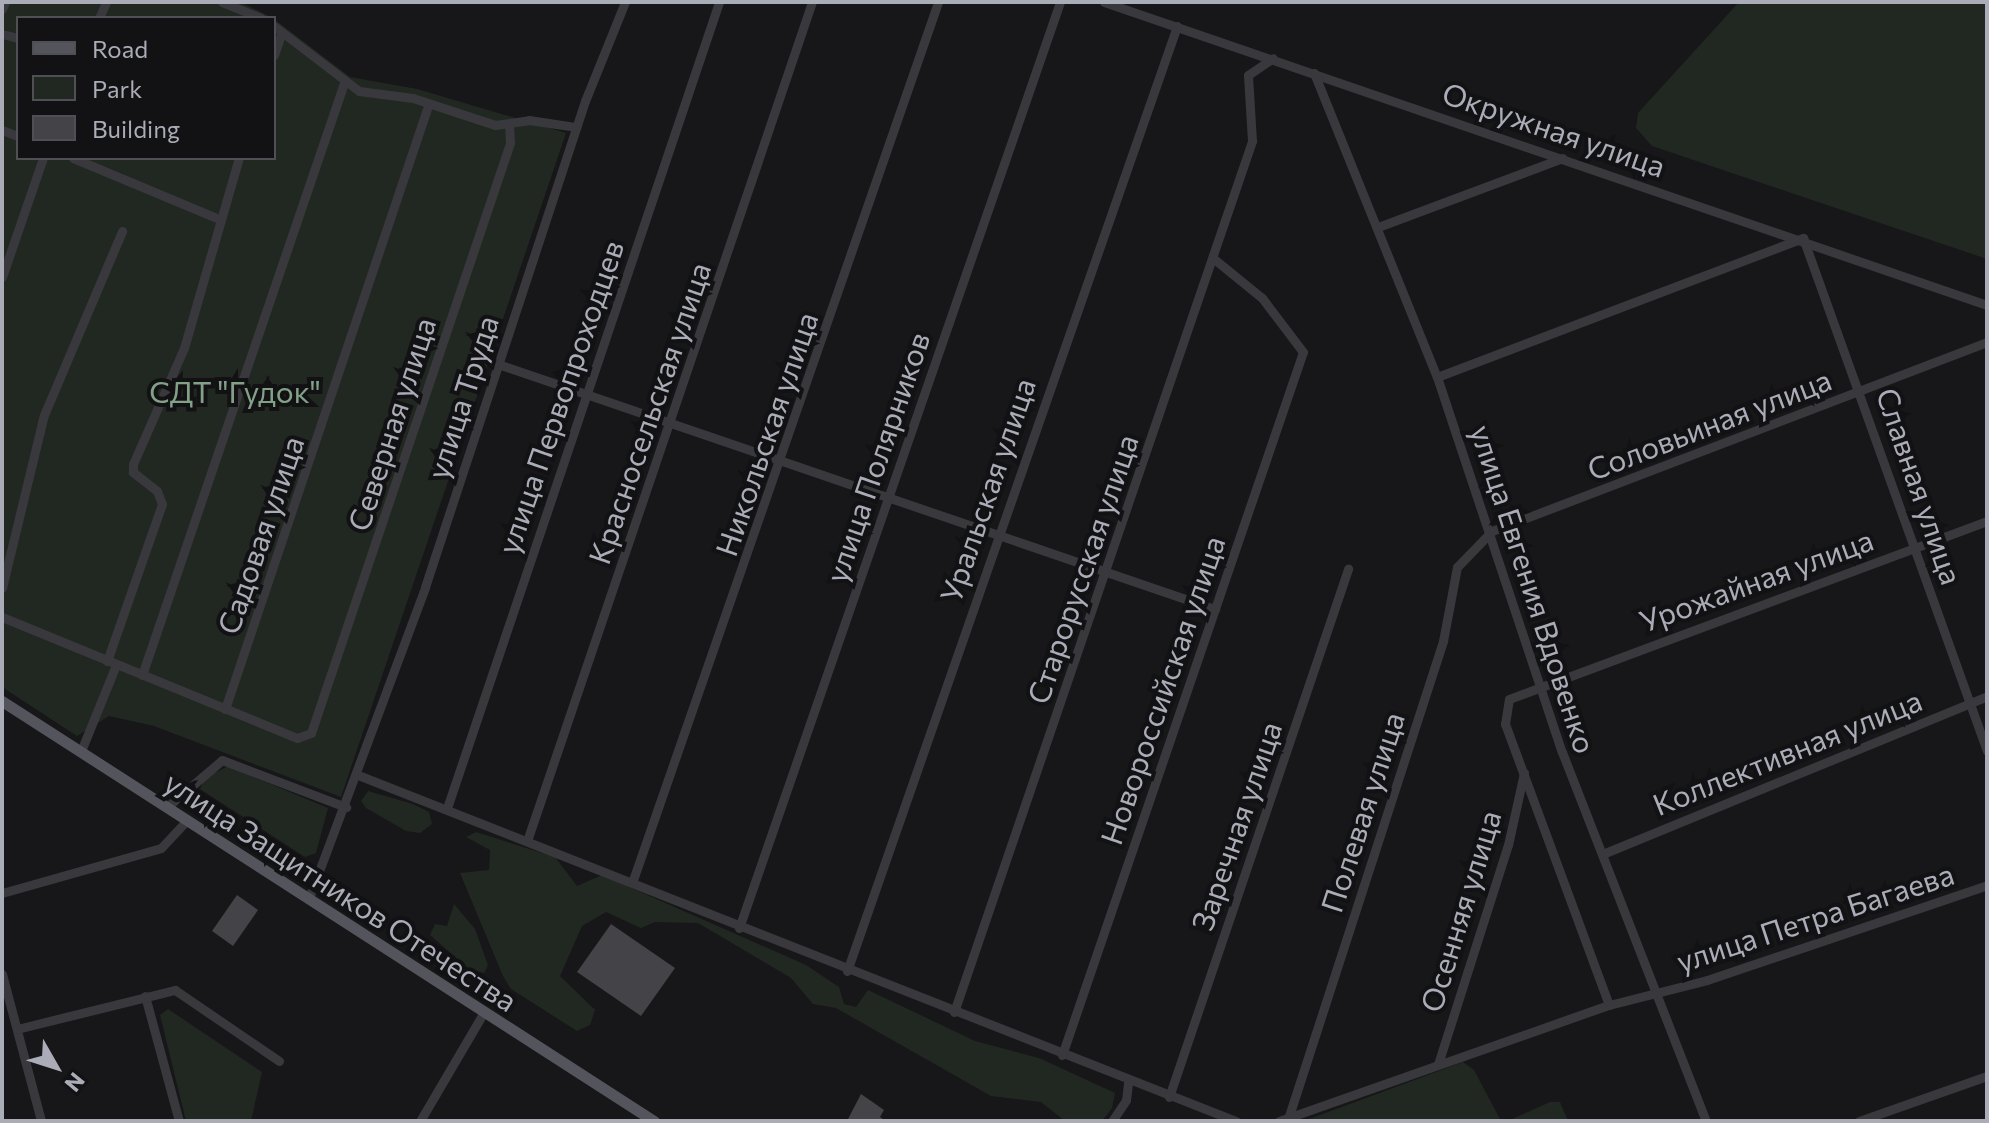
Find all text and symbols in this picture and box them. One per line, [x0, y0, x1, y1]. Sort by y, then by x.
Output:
legend [16, 16, 276, 160]
text: Road [92, 34, 148, 63]
text: Park [92, 74, 142, 103]
street label: Окружная улица [1438, 74, 1670, 184]
text: Building [92, 114, 180, 143]
street label: улица Первопроходцев [489, 236, 631, 558]
street label: Красносельская улица [580, 258, 718, 568]
street label: Никольская улица [707, 307, 825, 561]
street label: улица Труда [419, 311, 505, 483]
street label: Северная улица [340, 313, 442, 535]
street label: улица Полярников [817, 327, 937, 587]
street label: Соловьиная улица [1582, 361, 1836, 487]
park label: СДТ "Гудок" [149, 373, 321, 409]
street label: Уральская улица [932, 373, 1042, 607]
street label: Славная улица [1870, 383, 1970, 589]
street label: улица Евгения Вдовенко [1464, 420, 1604, 758]
street label: Старорусская улица [1019, 430, 1145, 708]
street label: Садовая улица [209, 431, 311, 639]
street label: Урожайная улица [1634, 521, 1878, 639]
street label: Новороссийская улица [1092, 531, 1232, 849]
street label: Коллективная улица [1647, 682, 1927, 822]
street label: Полевая улица [1313, 707, 1411, 917]
street label: Заречная улица [1183, 717, 1289, 935]
street label: улица Защитников Отечества [158, 763, 524, 1019]
street label: Осенняя улица [1412, 806, 1508, 1016]
street label: улица Петра Багаева [1672, 855, 1958, 979]
north arrow [16, 1027, 96, 1107]
text: N [59, 1068, 91, 1097]

